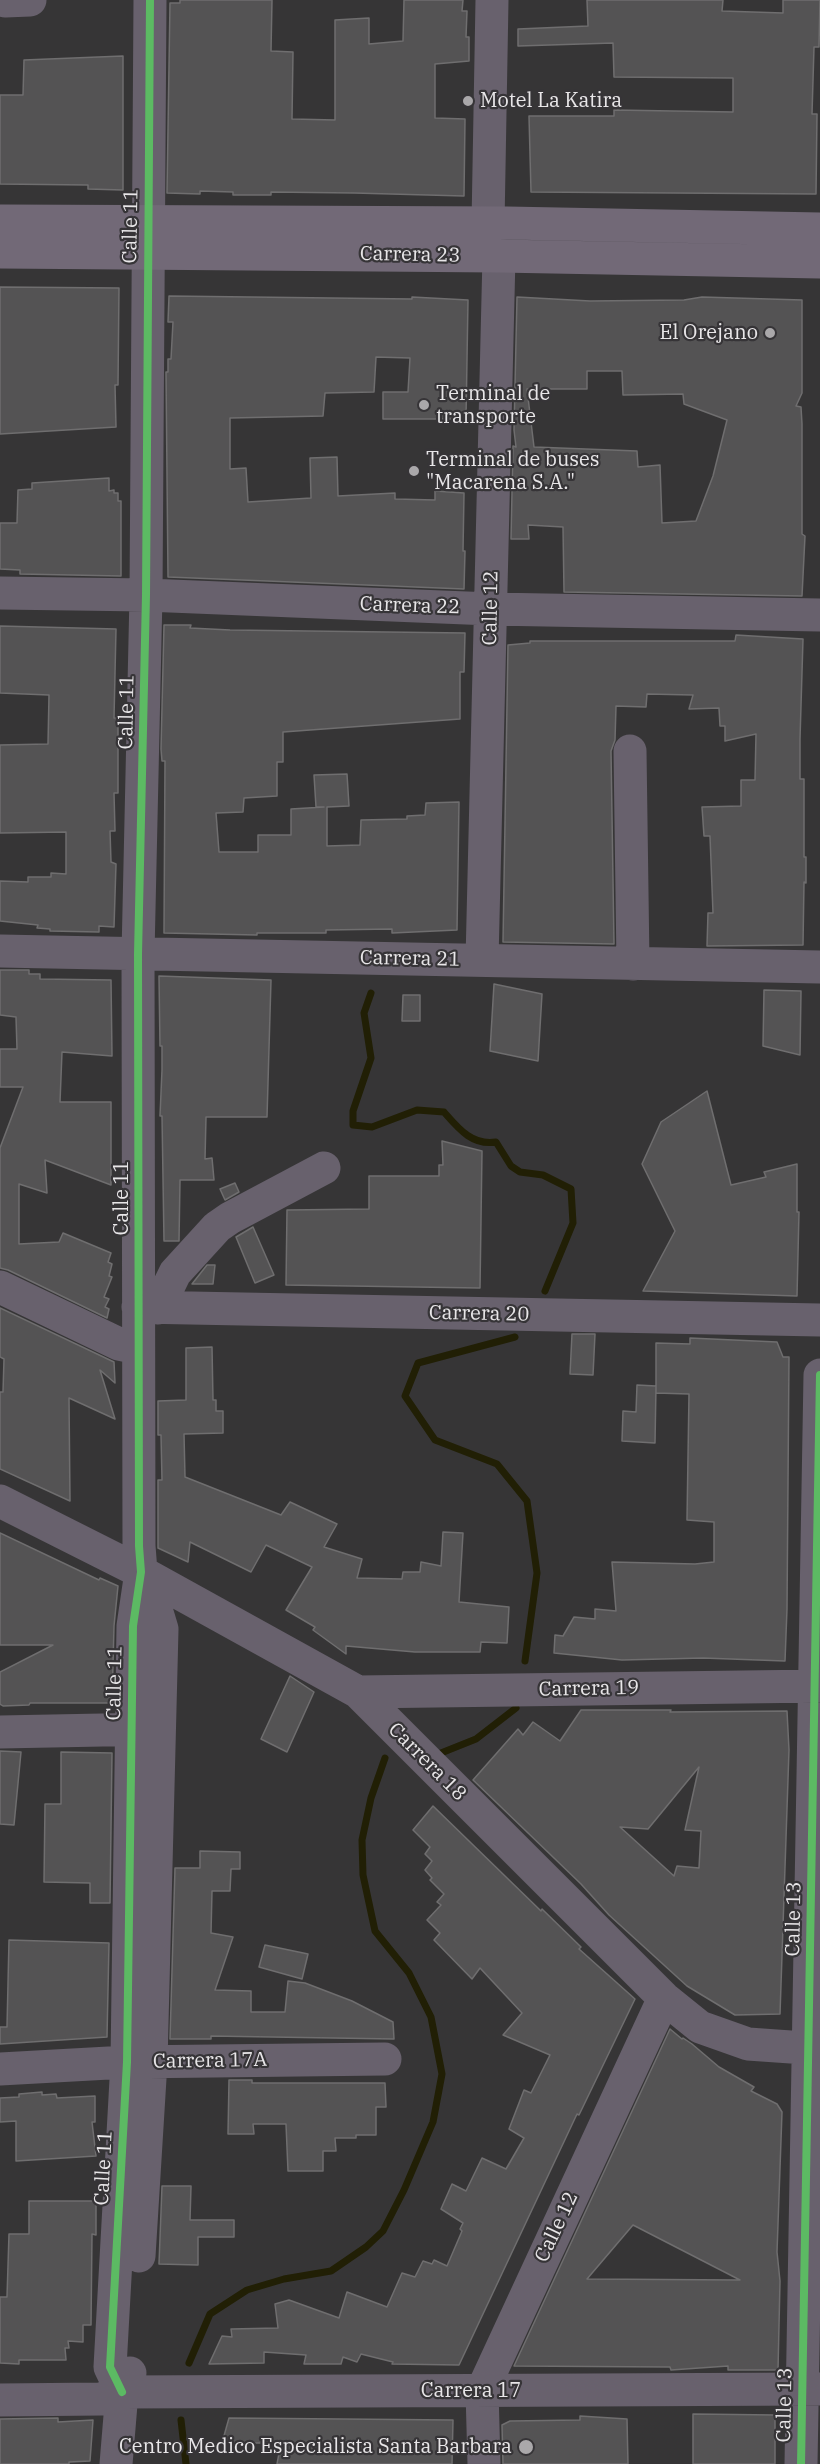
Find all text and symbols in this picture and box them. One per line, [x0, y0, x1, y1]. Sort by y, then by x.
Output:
place label: Motel La Katira [480, 89, 622, 113]
marker: Motel La Katira [461, 94, 475, 108]
street label: Calle 11 [118, 188, 144, 264]
street label: Carrera 23 [360, 242, 460, 268]
place label: El Orejano [660, 321, 758, 345]
marker: El Orejano [763, 326, 777, 340]
place label: Terminal de transporte [436, 382, 550, 429]
marker: Terminal de transporte [417, 398, 431, 412]
place label: Terminal de buses "Macarena S.A." [426, 448, 600, 495]
marker: Terminal de buses "Macarena S.A." [407, 464, 421, 478]
street label: Calle 12 [478, 570, 504, 646]
street label: Carrera 22 [359, 592, 461, 620]
street label: Calle 11 [114, 674, 140, 750]
street label: Carrera 21 [360, 946, 460, 972]
street label: Calle 11 [110, 1160, 134, 1236]
street label: Carrera 20 [429, 1301, 529, 1327]
street label: Calle 11 [102, 1645, 128, 1721]
street label: Carrera 19 [539, 1676, 639, 1702]
street label: Carrera 18 [383, 1718, 471, 1806]
street label: Calle 13 [781, 1881, 807, 1957]
street label: Carrera 17A [153, 2048, 267, 2074]
street label: Calle 11 [90, 2130, 118, 2206]
street label: Calle 12 [530, 2188, 584, 2266]
street label: Calle 13 [772, 2367, 798, 2443]
street label: Carrera 17 [421, 2379, 521, 2403]
place label: Centro Medico Especialista Santa Barbara [119, 2435, 512, 2459]
marker: Centro Medico Especialista Santa Barbara [517, 2438, 535, 2456]

